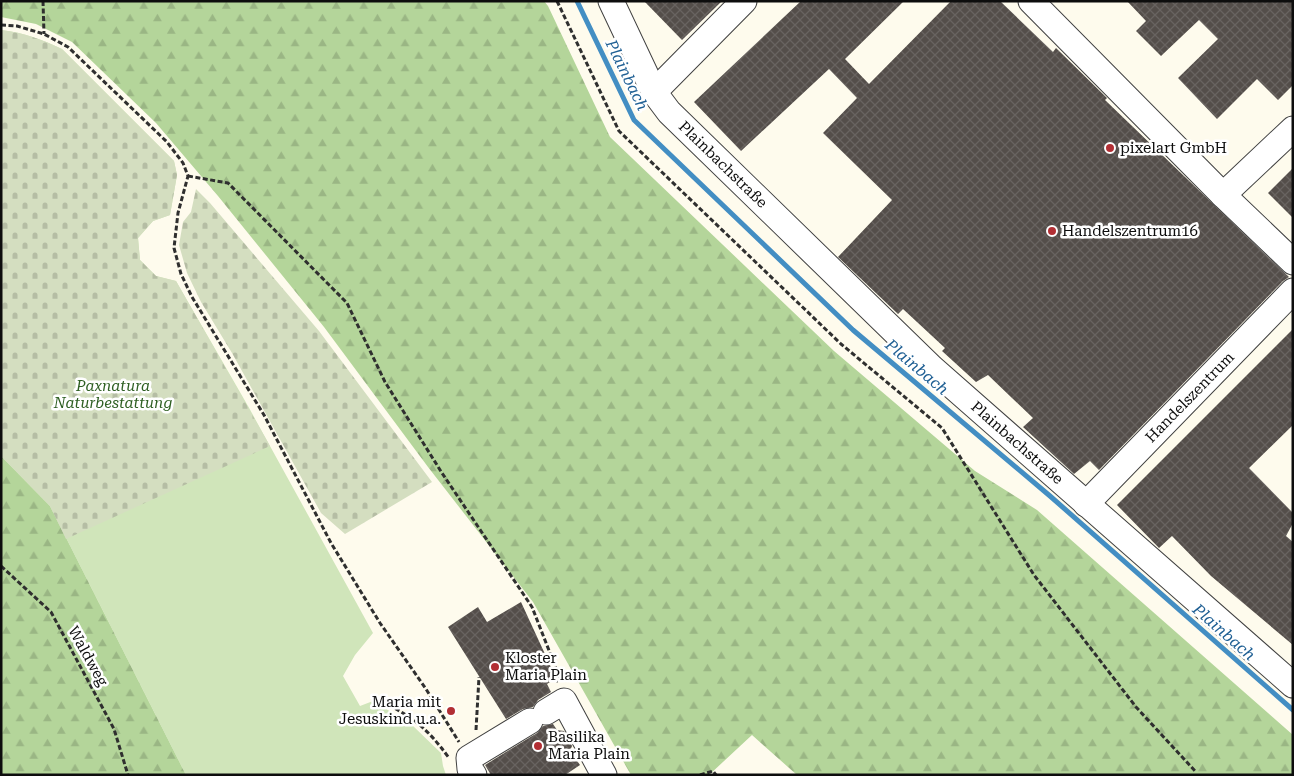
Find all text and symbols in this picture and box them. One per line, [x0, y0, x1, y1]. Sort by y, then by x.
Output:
water label: Plainbach [601, 36, 652, 114]
street label: Plainbachstraße [675, 117, 771, 212]
place label: pixelart GmbH [1120, 139, 1227, 157]
marker: pixelart GmbH [1104, 142, 1116, 154]
place label: Handelszentrum16 [1062, 222, 1198, 240]
marker: Handelszentrum16 [1046, 225, 1058, 237]
water label: Plainbach [881, 334, 953, 399]
street label: Handelszentrum [1142, 348, 1238, 446]
park label: Paxnatura Naturbestattung [53, 377, 172, 412]
street label: Plainbachstraße [967, 398, 1067, 488]
water label: Plainbach [1188, 599, 1259, 664]
street label: Waldweg [64, 623, 112, 690]
place label: Kloster Maria Plain [505, 649, 587, 684]
marker: Kloster Maria Plain [489, 661, 501, 673]
place label: Maria mit Jesuskind u.a. [339, 693, 441, 728]
marker: Maria mit Jesuskind u.a. [445, 705, 457, 717]
place label: Basilika Maria Plain [548, 728, 630, 763]
marker: Basilika Maria Plain [532, 740, 544, 752]

